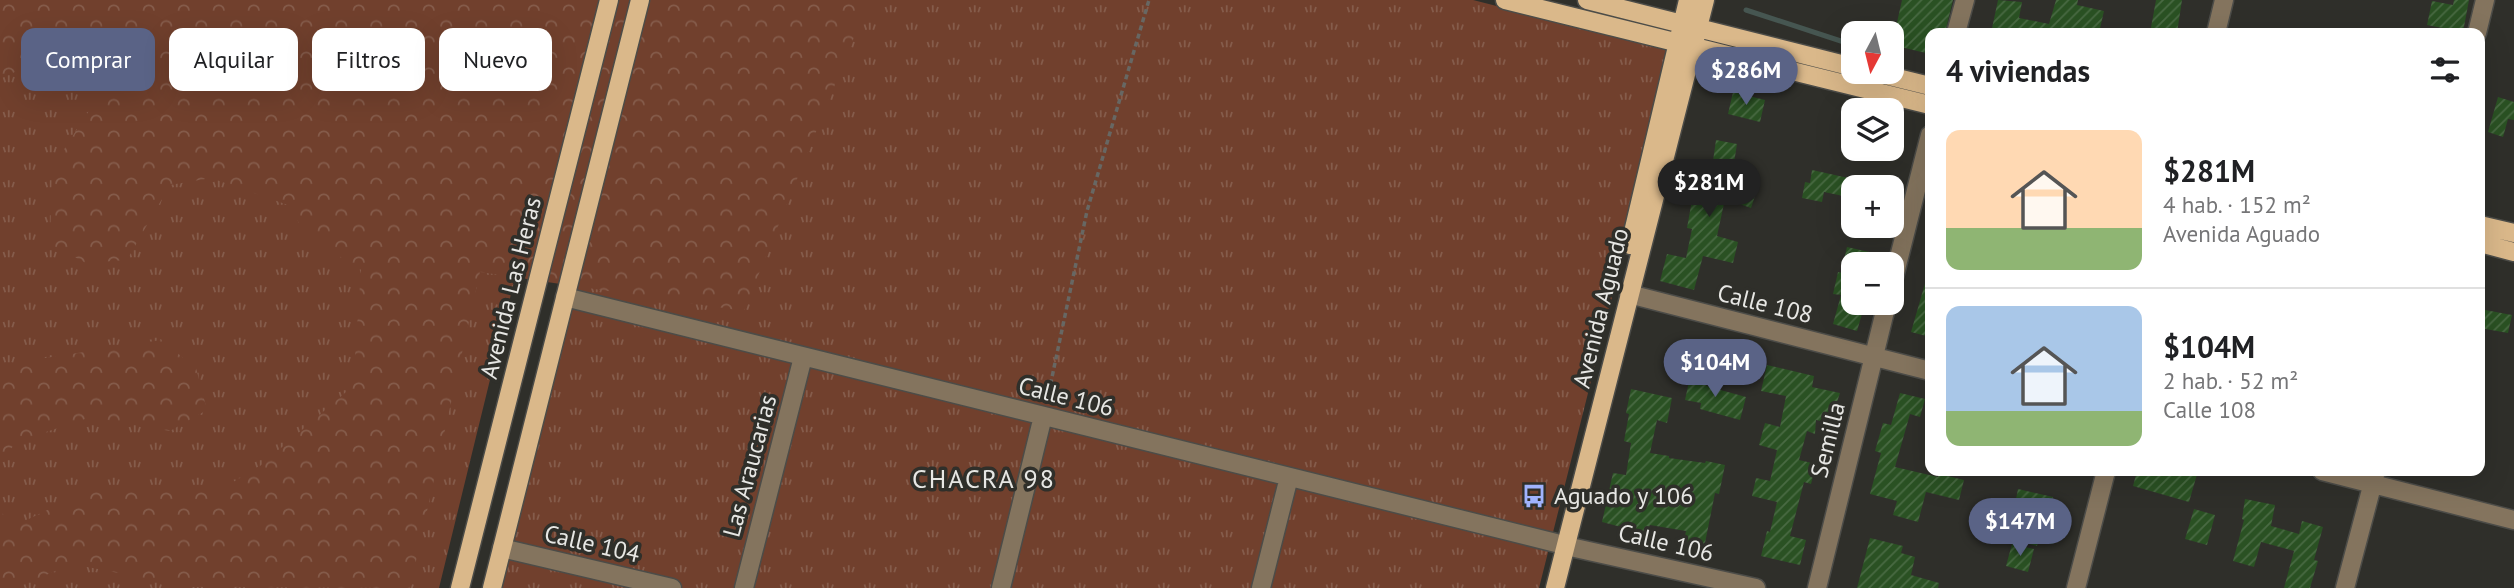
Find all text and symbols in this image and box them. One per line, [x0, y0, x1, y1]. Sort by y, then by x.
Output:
north arrow [1841, 21, 1904, 84]
map controls [1841, 21, 1904, 315]
chip: Comprar [21, 28, 155, 91]
chip: Alquilar [169, 28, 298, 91]
chip: Filtros [312, 28, 425, 91]
chip: Nuevo [439, 28, 552, 91]
pin: $286M [1697, 48, 1795, 107]
text: 4 viviendas [1946, 51, 2090, 90]
icon: filters [2426, 51, 2464, 89]
text: $286M [1711, 55, 1781, 84]
button: layers [1841, 98, 1904, 161]
text: $281M [2163, 151, 2255, 190]
icon: home [2002, 158, 2086, 242]
pin: $281M [1660, 160, 1758, 219]
text: $281M [1674, 167, 1744, 196]
button: + [1841, 175, 1904, 238]
text: 4 hab. · 152 m² [2163, 190, 2311, 219]
street label: Avenida Las Heras [473, 194, 548, 382]
text: Avenida Aguado [2163, 219, 2320, 248]
street label: Avenida Aguado [1566, 225, 1635, 391]
button: − [1841, 252, 1904, 315]
street label: Calle 108 [1714, 277, 1816, 330]
text: $104M [2163, 327, 2255, 366]
icon: home [2002, 334, 2086, 418]
pin: $104M [1666, 340, 1764, 399]
text: $104M [1680, 347, 1750, 376]
text: 2 hab. · 52 m² [2163, 366, 2298, 395]
street label: Calle 106 [1015, 370, 1117, 423]
street label: Las Araucarias [716, 391, 783, 540]
text: Calle 108 [2163, 395, 2256, 424]
street label: Semilla [1803, 399, 1852, 481]
district label: CHACRA 98 [912, 462, 1056, 495]
place label: Aguado y 106 [1554, 480, 1693, 511]
bus stop icon: Aguado y 106 [1520, 482, 1548, 510]
pin: $147M [1971, 498, 2069, 558]
text: $147M [1985, 506, 2055, 535]
street label: Calle 106 [1615, 516, 1717, 569]
street label: Calle 104 [541, 517, 643, 570]

